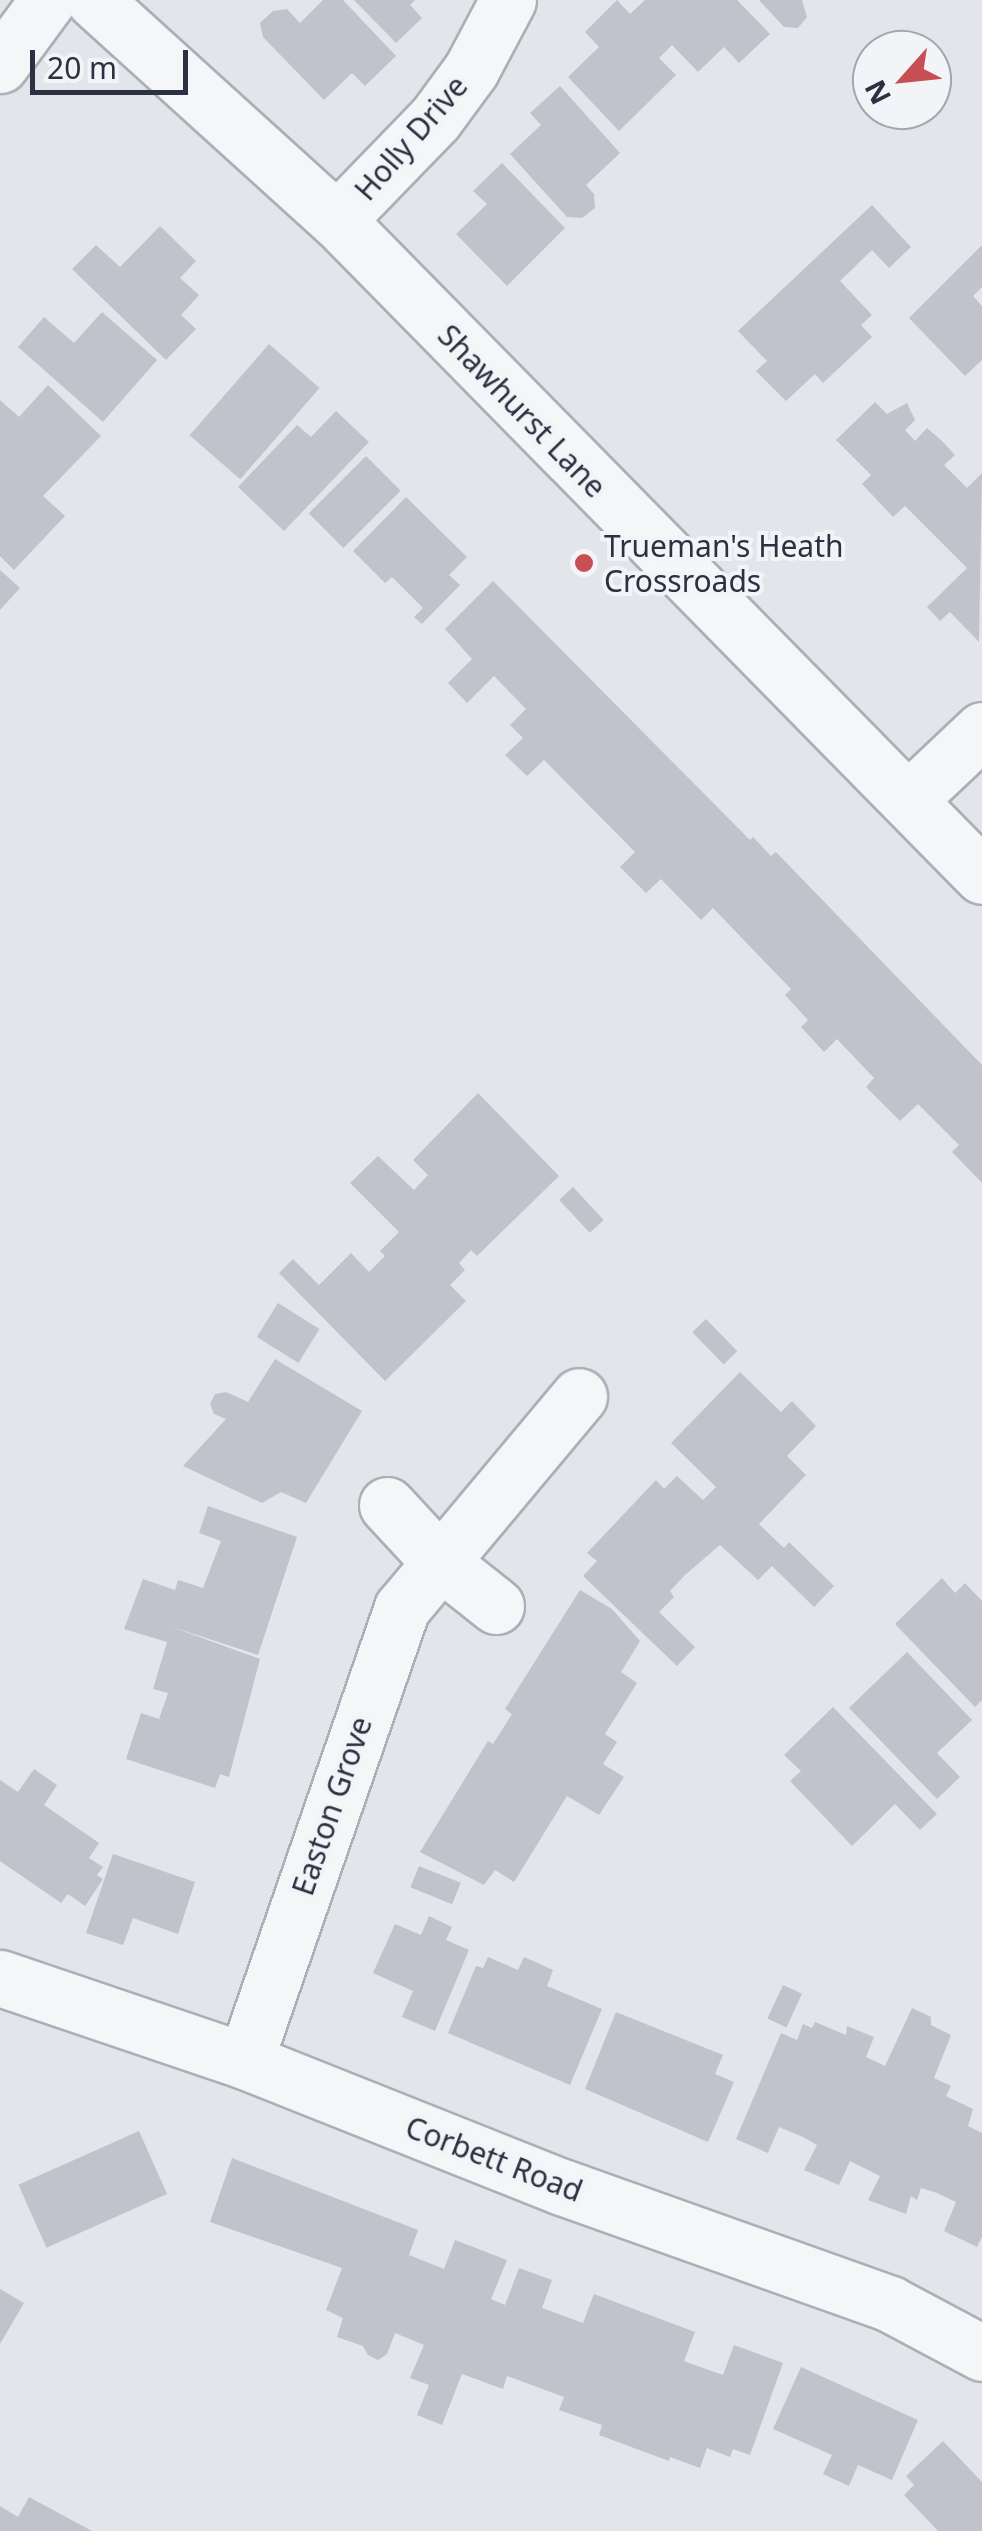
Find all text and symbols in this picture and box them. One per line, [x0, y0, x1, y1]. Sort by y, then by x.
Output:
scale bar [35, 30, 192, 92]
north arrow [852, 30, 952, 130]
text: 20 m [47, 47, 117, 88]
street label: Holly Drive [347, 68, 475, 208]
text: N [855, 74, 899, 111]
street label: Shawhurst Lane [431, 317, 613, 505]
place label: Trueman's Heath Crossroads [604, 528, 844, 598]
marker: Trueman's Heath Crossroads [573, 552, 595, 574]
street label: Easton Grove [285, 1712, 379, 1900]
street label: Corbett Road [401, 2109, 587, 2209]

